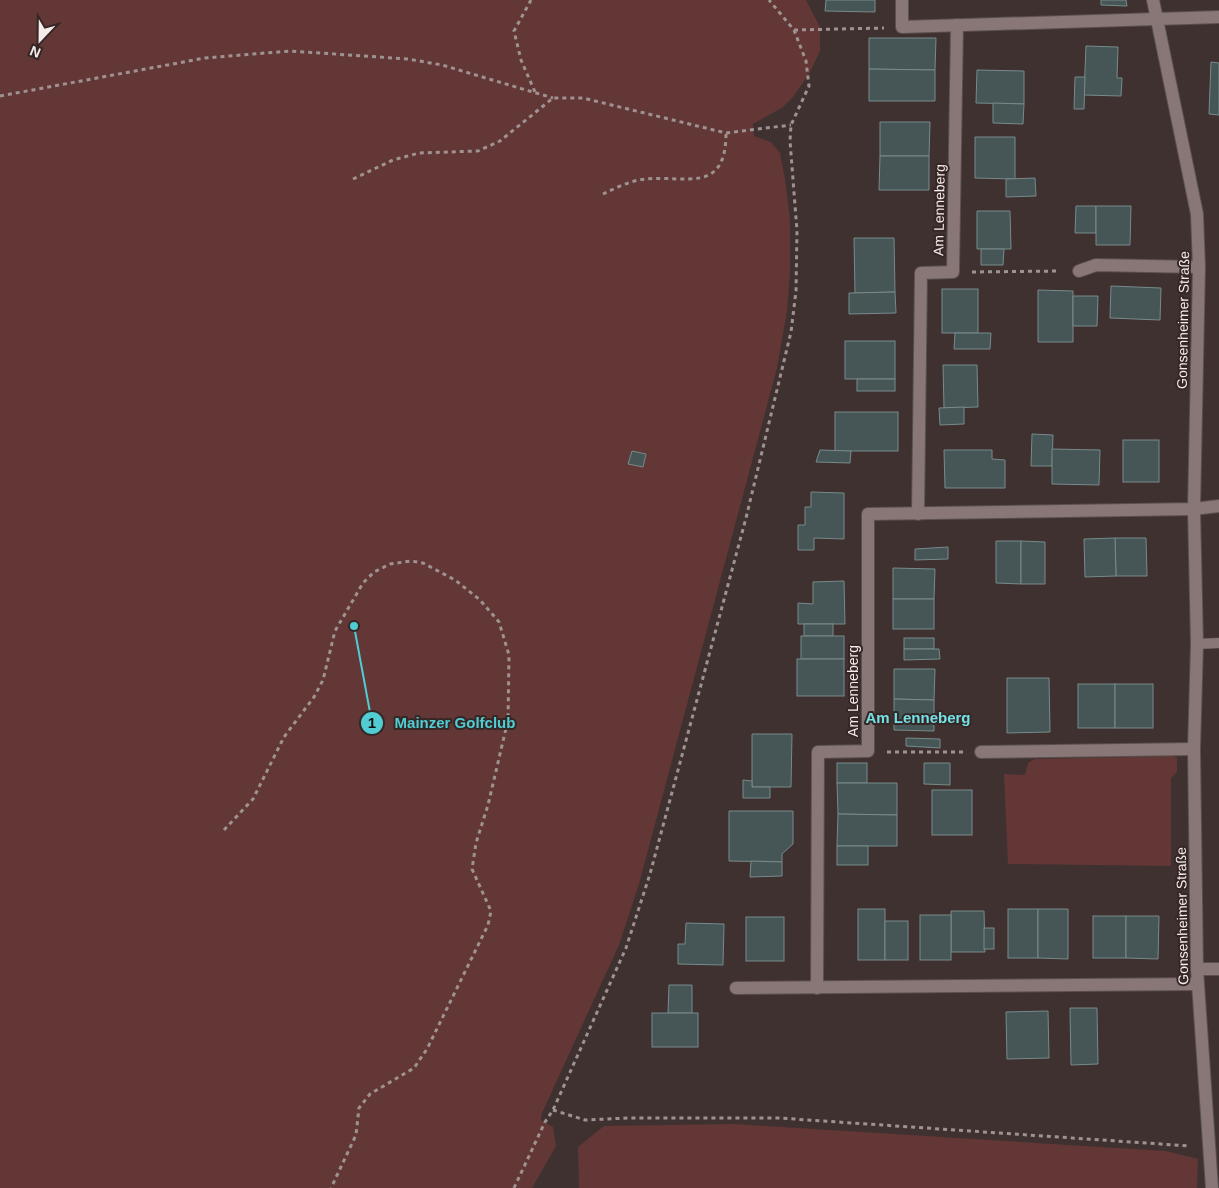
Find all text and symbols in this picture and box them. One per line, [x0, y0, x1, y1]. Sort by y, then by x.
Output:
north arrow [15, 15, 65, 65]
text: N [27, 43, 43, 61]
street label: Am Lenneberg [930, 164, 948, 256]
street label: Gonsenheimer Straße [1174, 251, 1192, 389]
street label: Am Lenneberg [845, 645, 861, 737]
callout: Mainzer Golfclub [359, 708, 525, 738]
district label: Am Lenneberg [865, 709, 971, 726]
text: 1 [368, 714, 376, 731]
text: Mainzer Golfclub [395, 714, 515, 731]
street label: Gonsenheimer Straße [1173, 847, 1191, 985]

